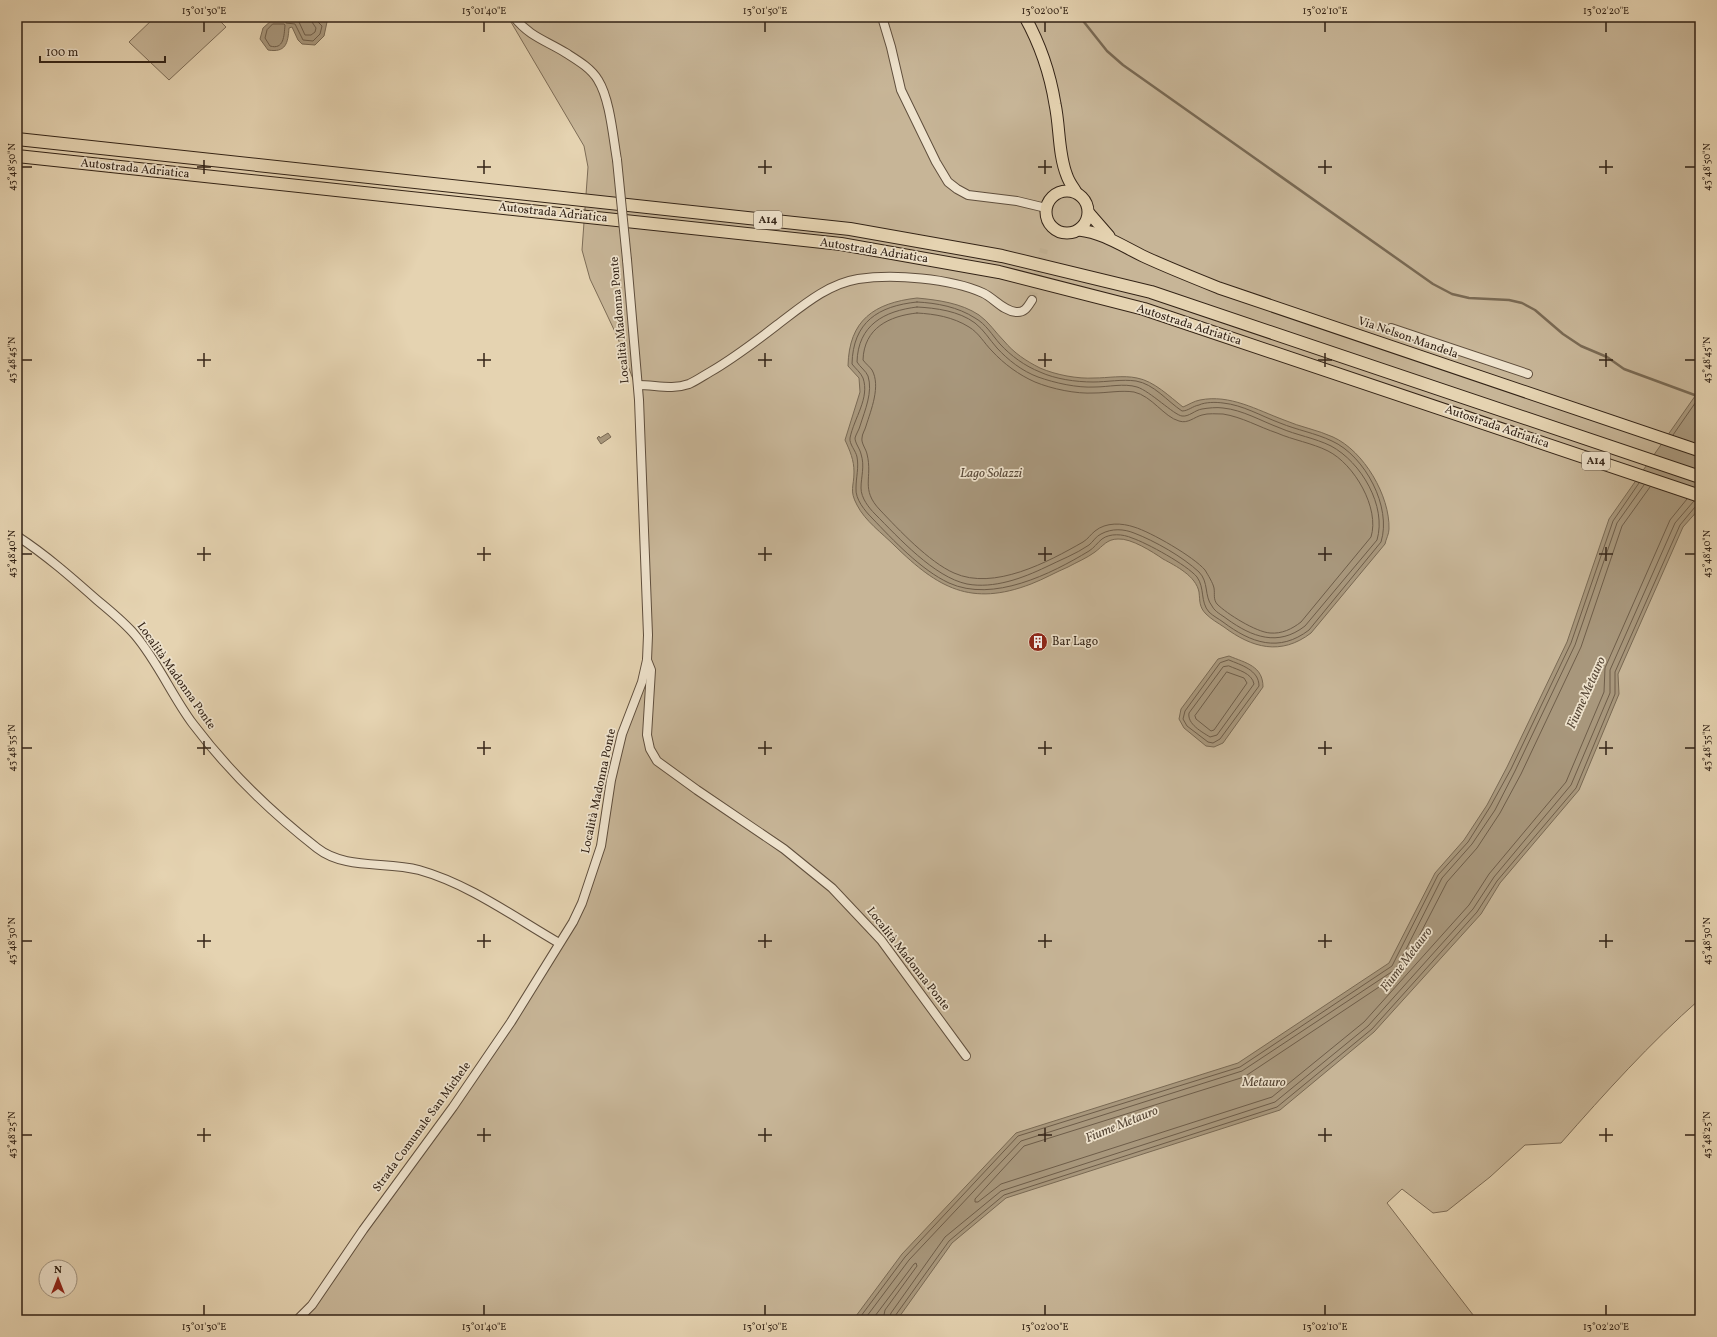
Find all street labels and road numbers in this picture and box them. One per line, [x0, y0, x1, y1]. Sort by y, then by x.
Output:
street label: Autostrada Adriatica [80, 155, 190, 183]
street label: Autostrada Adriatica [498, 199, 608, 227]
road number: A14 [754, 211, 782, 229]
street label: Autostrada Adriatica [819, 235, 929, 267]
street label: Località Madonna Ponte [606, 256, 634, 384]
street label: Autostrada Adriatica [1134, 300, 1244, 350]
street label: Via Nelson Mandela [1356, 313, 1460, 363]
street label: Autostrada Adriatica [1443, 402, 1551, 452]
road number: A14 [1582, 452, 1610, 470]
street label: Località Madonna Ponte [133, 619, 219, 733]
street label: Località Madonna Ponte [578, 727, 620, 855]
street label: Località Madonna Ponte [863, 904, 954, 1014]
street label: Strada Comunale San Michele [369, 1058, 475, 1195]

